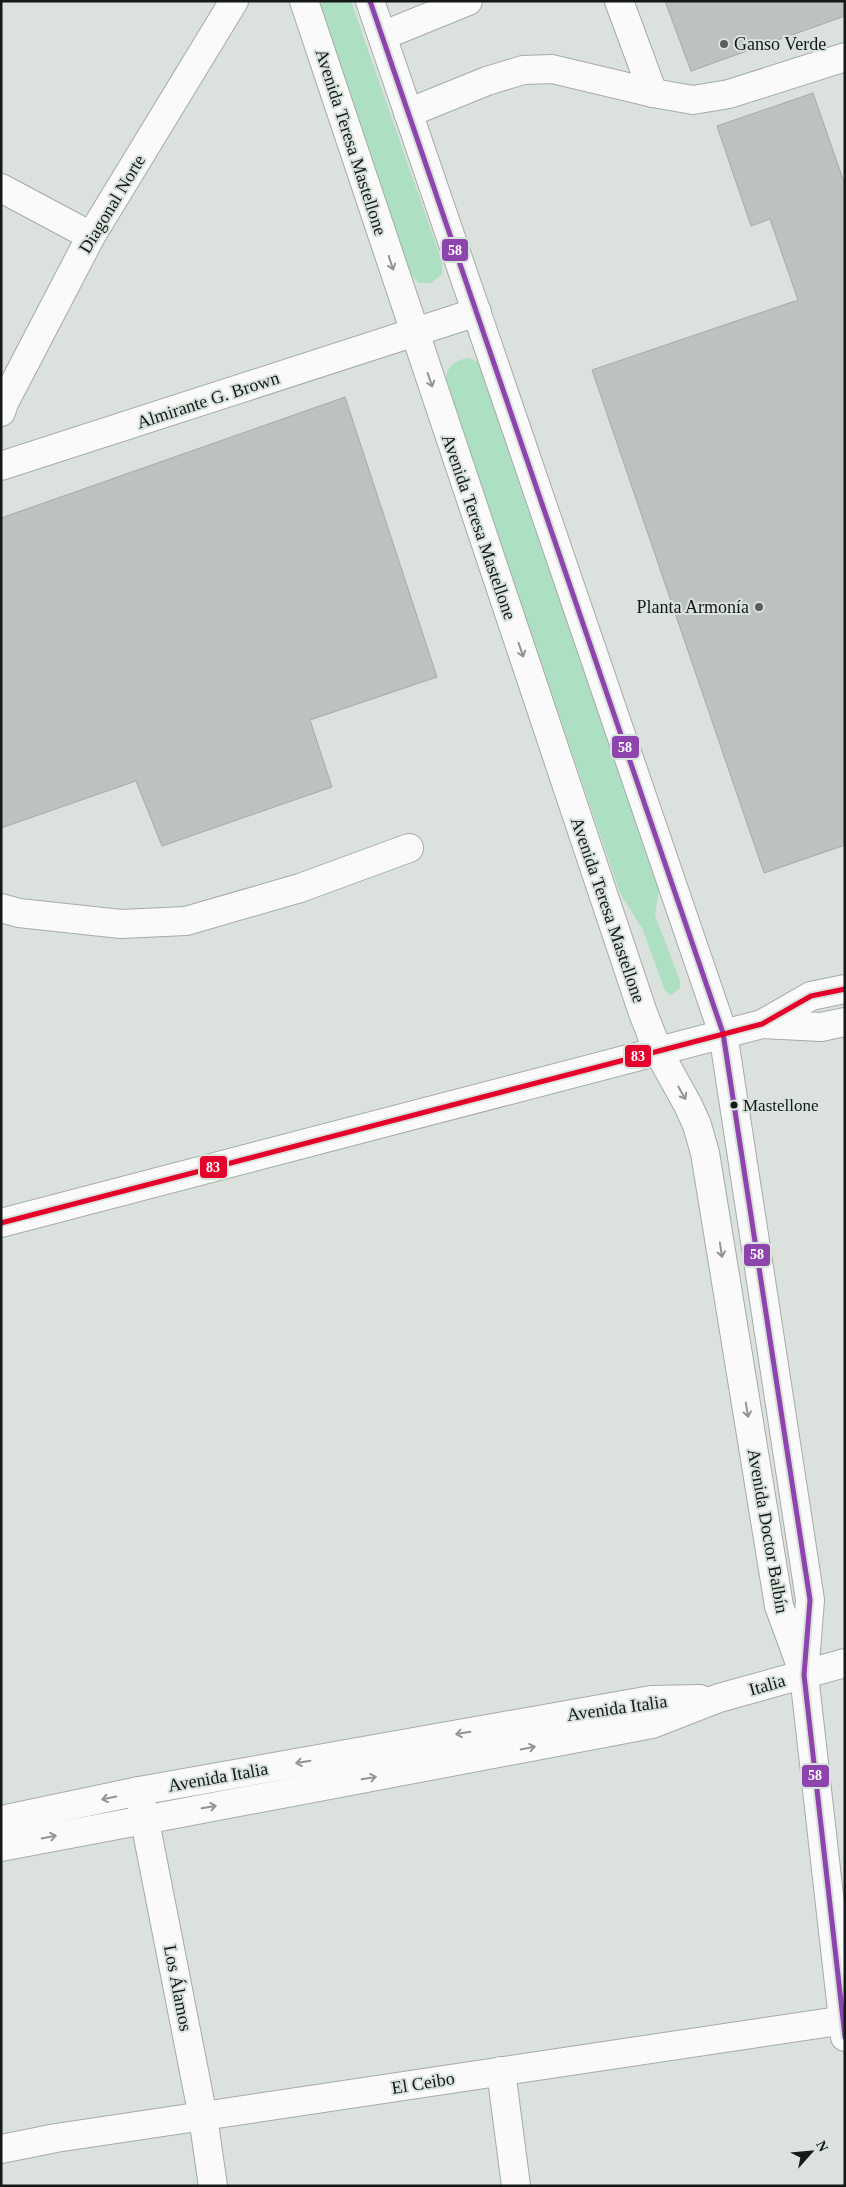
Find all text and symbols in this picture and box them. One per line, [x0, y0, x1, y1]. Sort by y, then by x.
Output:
place label: Ganso Verde [734, 34, 826, 54]
marker: Ganso Verde [718, 38, 730, 50]
street label: Avenida Teresa Mastellone [311, 46, 391, 238]
street label: Diagonal Norte [75, 151, 149, 257]
line badge: 58 [441, 238, 469, 262]
text: 58 [448, 243, 462, 258]
one-way arrow [387, 255, 396, 271]
street label: Almirante G. Brown [134, 368, 282, 432]
one-way arrow [426, 371, 435, 387]
street label: Avenida Teresa Mastellone [438, 432, 520, 622]
place label: Planta Armonía [637, 597, 749, 617]
marker: Planta Armonía [753, 601, 765, 613]
one-way arrow [517, 642, 526, 657]
line badge: 58 [611, 735, 640, 759]
text: 58 [618, 740, 632, 755]
street label: Avenida Teresa Mastellone [567, 815, 649, 1005]
line badge: 83 [624, 1044, 652, 1068]
text: 83 [631, 1049, 645, 1064]
one-way arrow [677, 1086, 687, 1100]
place label: Mastellone [743, 1096, 819, 1115]
marker: Mastellone [729, 1100, 739, 1110]
line badge: 83 [199, 1155, 228, 1179]
text: 83 [206, 1160, 220, 1175]
one-way arrow [716, 1241, 726, 1257]
line badge: 58 [743, 1243, 771, 1267]
text: 58 [750, 1247, 764, 1262]
one-way arrow [742, 1402, 752, 1418]
street label: Avenida Doctor Balbín [744, 1447, 792, 1615]
street label: Italia [746, 1670, 788, 1700]
street label: Avenida Italia [566, 1691, 668, 1725]
one-way arrow [455, 1729, 471, 1739]
one-way arrow [520, 1743, 536, 1753]
one-way arrow [295, 1757, 311, 1767]
street label: Avenida Italia [166, 1758, 270, 1796]
line badge: 58 [801, 1764, 830, 1788]
text: 58 [808, 1768, 822, 1783]
one-way arrow [360, 1772, 376, 1782]
one-way arrow [101, 1793, 117, 1803]
one-way arrow [200, 1801, 216, 1811]
one-way arrow [41, 1832, 57, 1841]
street label: Los Álamos [160, 1943, 197, 2033]
street label: El Ceibo [390, 2068, 456, 2098]
north arrow [786, 2127, 836, 2177]
text: N [813, 2138, 831, 2154]

